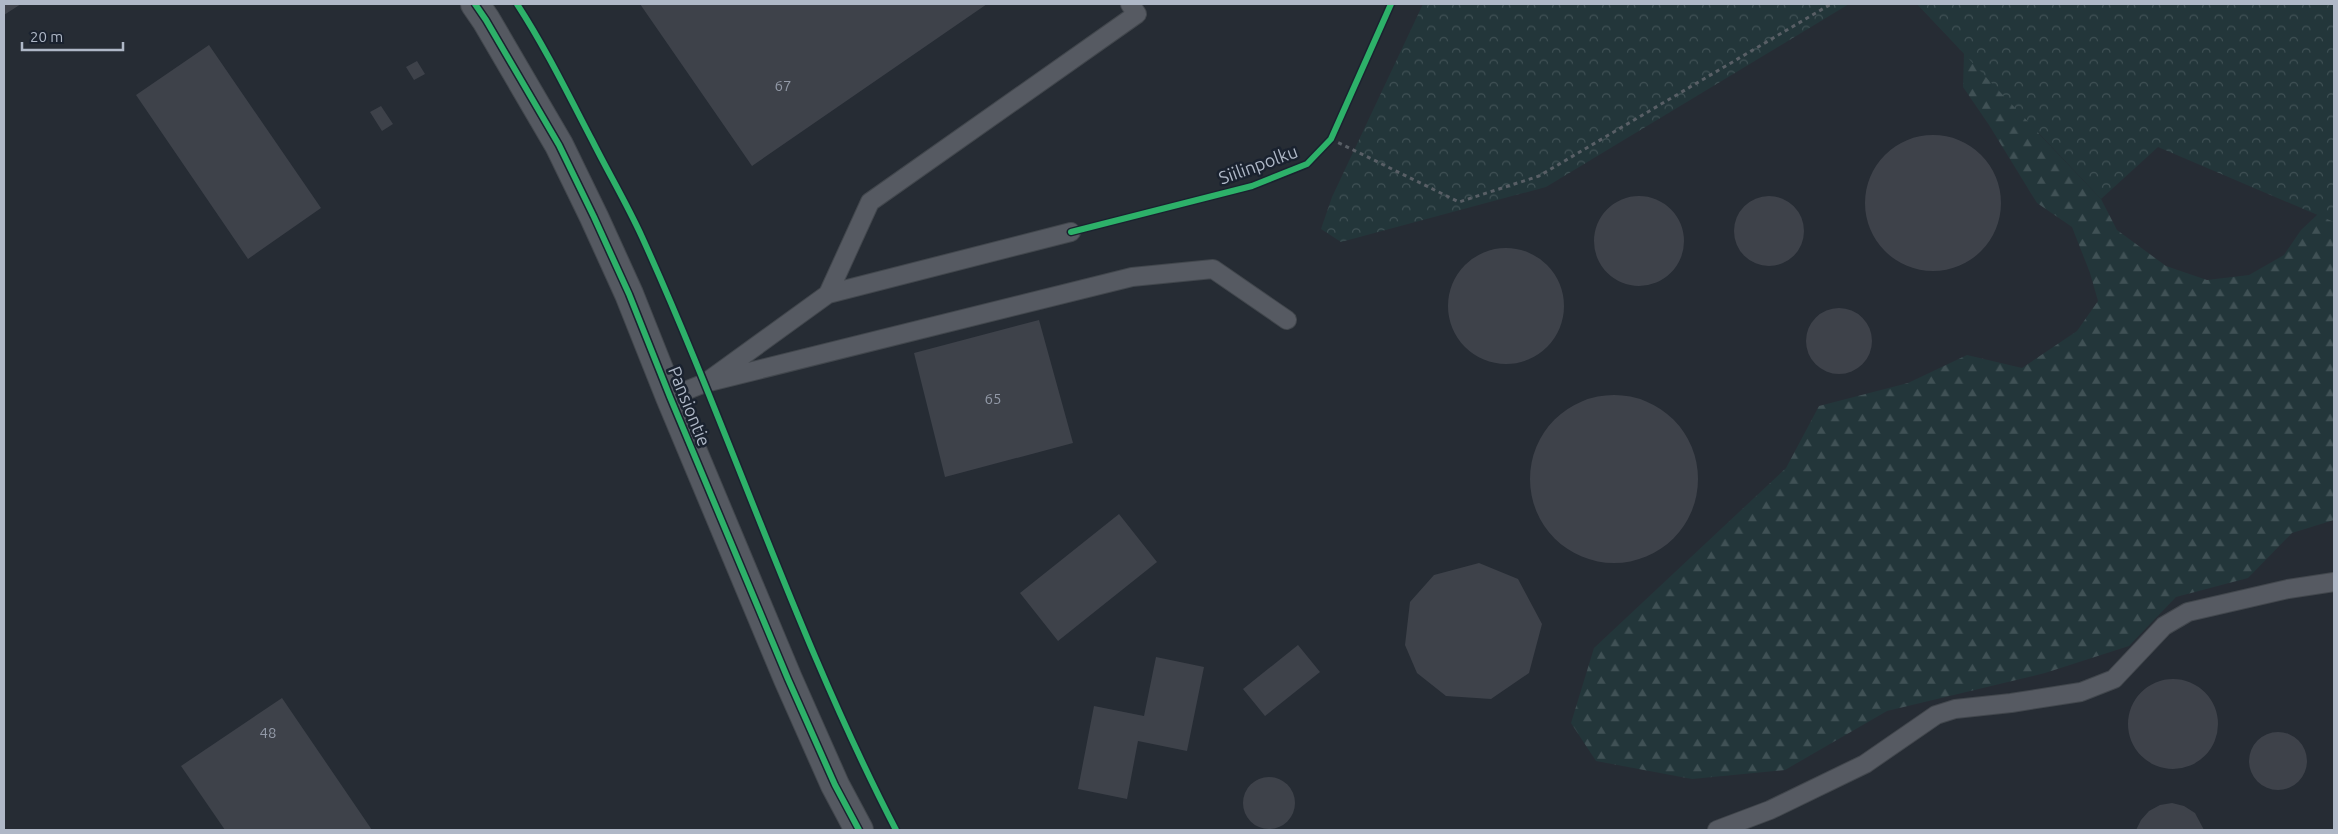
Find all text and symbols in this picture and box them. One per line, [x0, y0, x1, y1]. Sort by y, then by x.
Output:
scale bar [22, 20, 124, 52]
text: 20 m [30, 28, 63, 45]
house number: 67 [775, 77, 791, 94]
street label: Siilinpolku [1216, 140, 1300, 188]
street label: Pansiontie [665, 363, 715, 449]
house number: 65 [985, 390, 1001, 407]
house number: 48 [260, 724, 276, 741]

